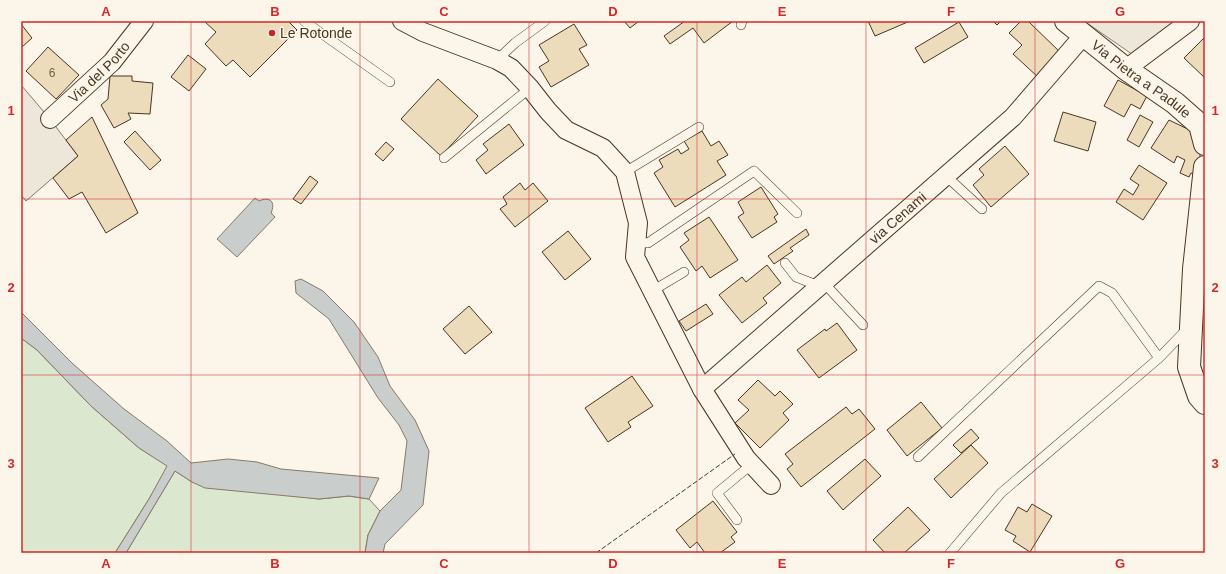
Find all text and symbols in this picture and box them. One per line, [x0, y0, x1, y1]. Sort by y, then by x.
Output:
text: A [101, 4, 111, 19]
text: B [270, 4, 280, 19]
text: C [439, 4, 449, 19]
text: D [608, 4, 618, 19]
text: E [778, 4, 787, 19]
text: F [947, 4, 955, 19]
text: G [1115, 4, 1125, 19]
place label: Le Rotonde [280, 25, 353, 41]
marker: Le Rotonde [267, 28, 277, 38]
street label: Via Pietra a Padule [1088, 37, 1194, 121]
street label: Via del Porto [65, 38, 133, 106]
house number: 6 [49, 66, 56, 80]
text: 1 [7, 103, 15, 118]
text: 1 [1211, 103, 1219, 118]
street label: via Cenami [866, 189, 929, 247]
text: 2 [7, 280, 15, 295]
text: 2 [1211, 280, 1219, 295]
text: 3 [7, 456, 15, 471]
text: 3 [1211, 456, 1219, 471]
text: A [101, 556, 111, 571]
text: B [270, 556, 280, 571]
text: C [439, 556, 449, 571]
text: D [608, 556, 618, 571]
text: E [778, 556, 787, 571]
text: F [947, 556, 955, 571]
text: G [1115, 556, 1125, 571]

